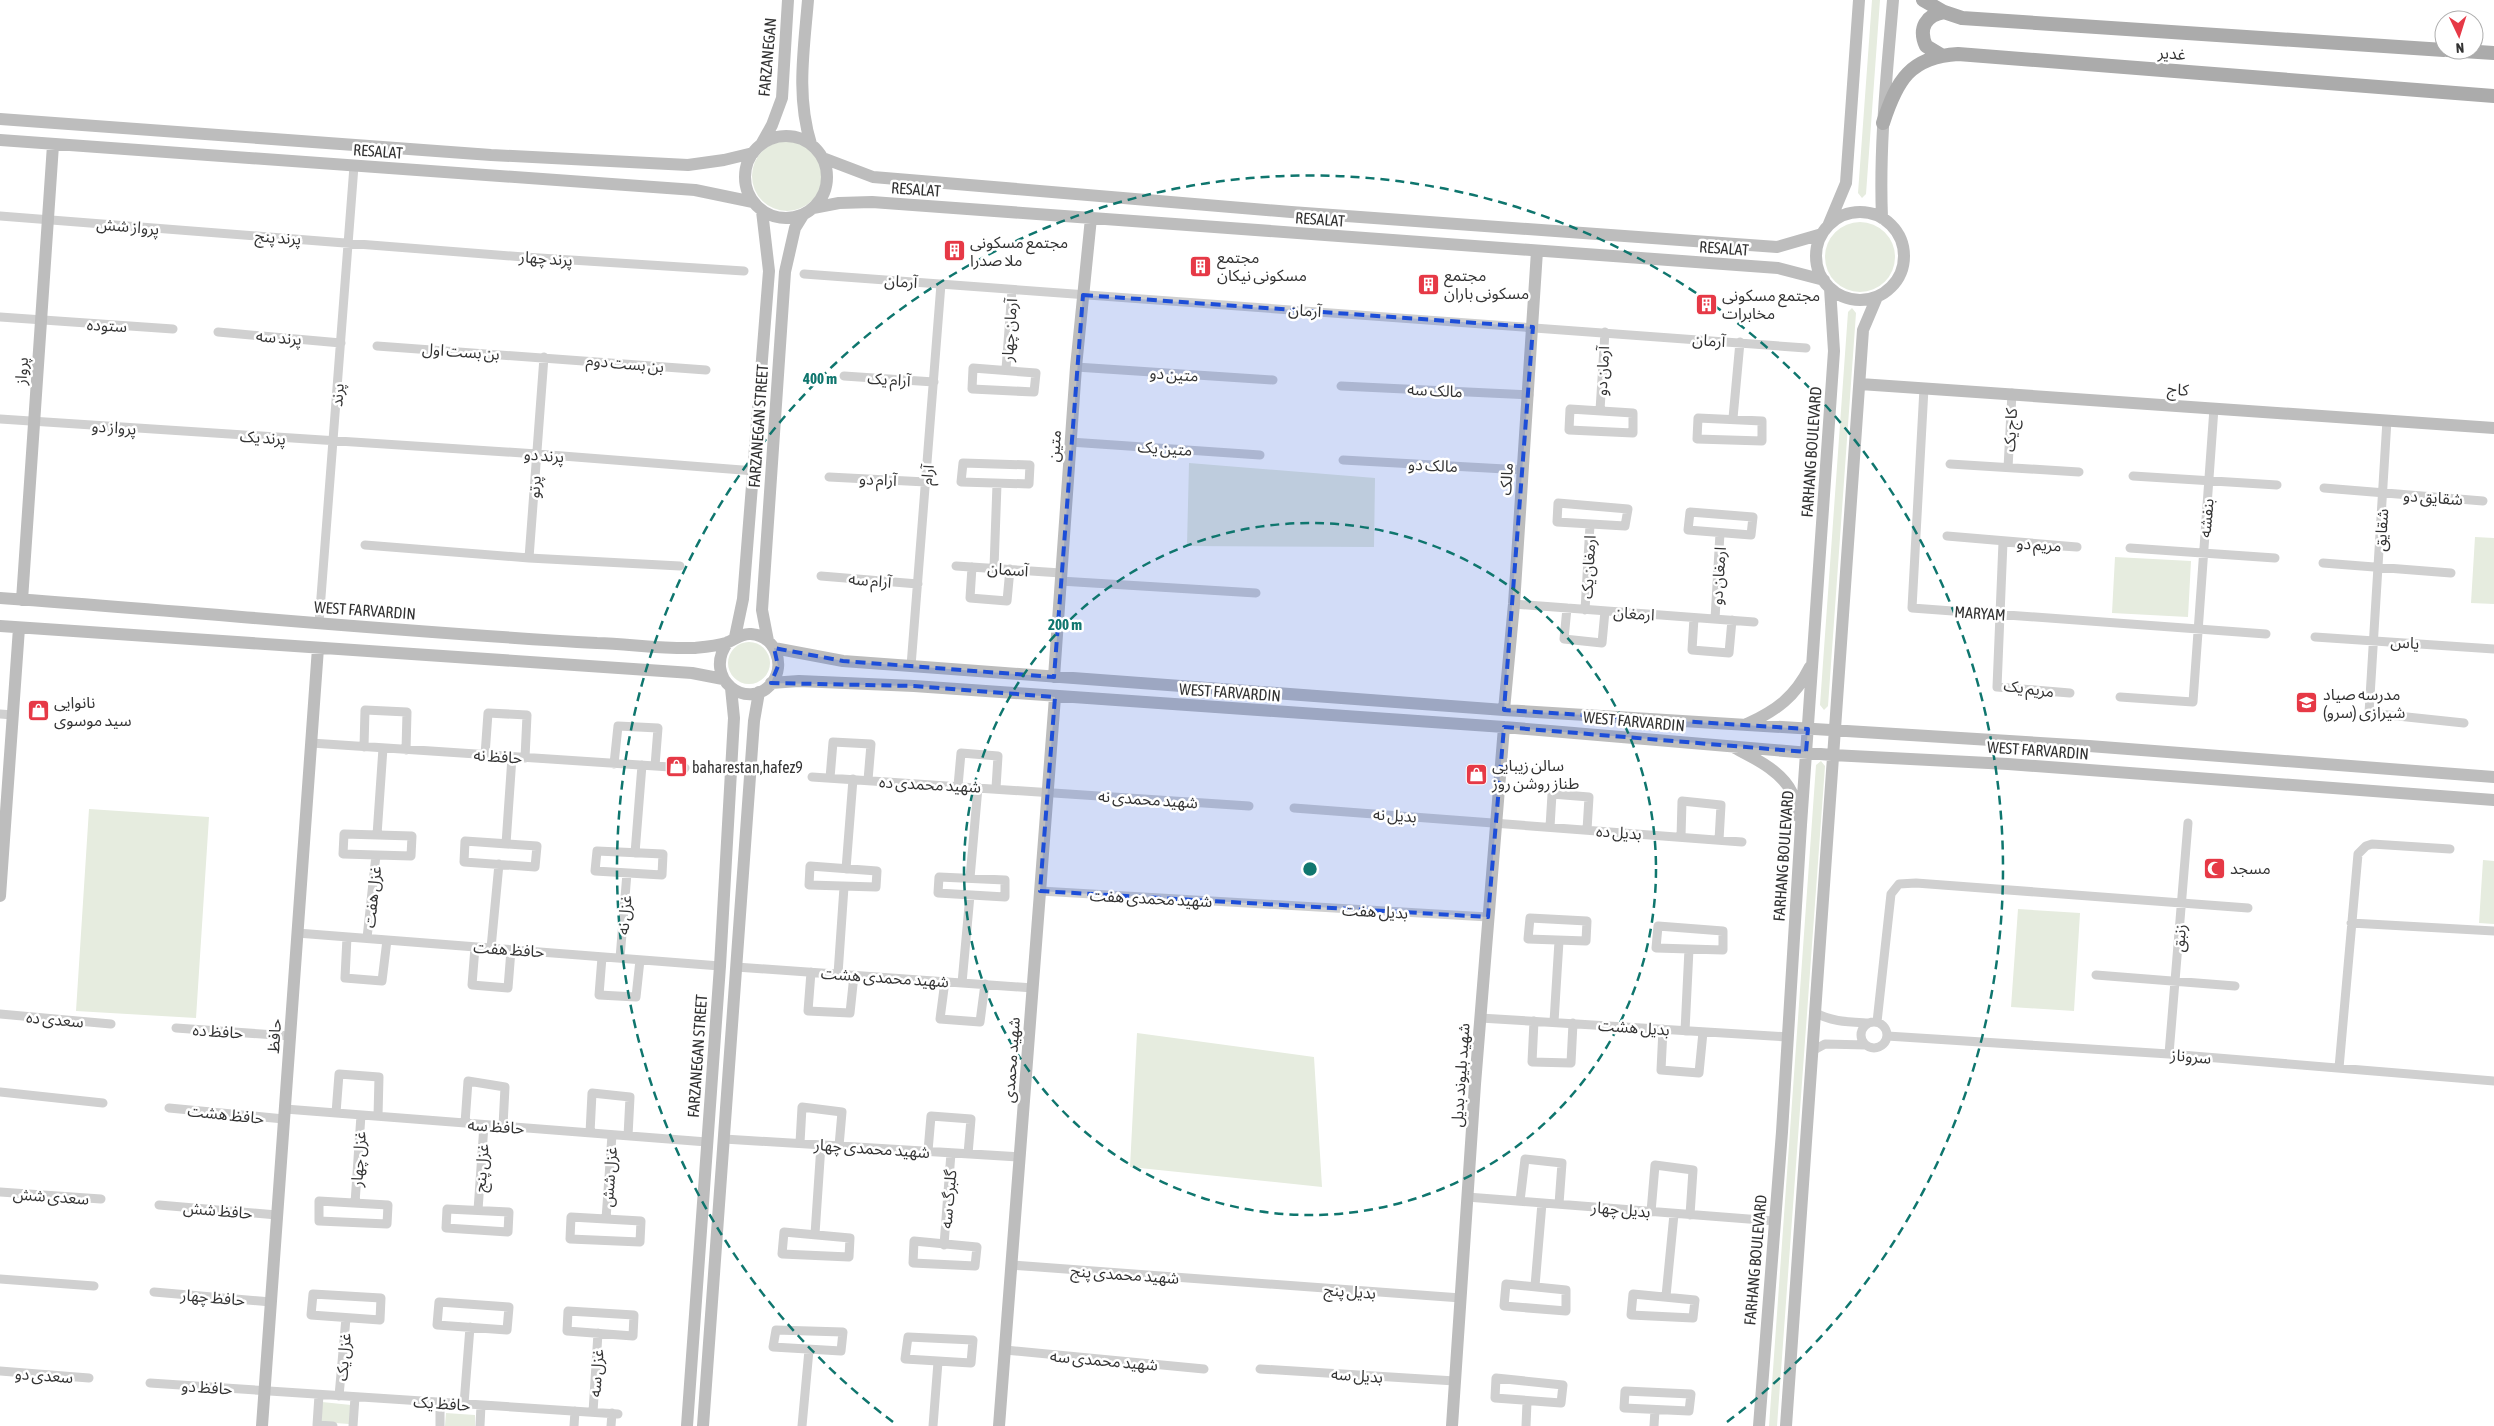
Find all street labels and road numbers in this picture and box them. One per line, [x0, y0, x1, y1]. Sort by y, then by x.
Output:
street label: FARZANEGAN [755, 17, 779, 97]
street label: غدیر [2156, 43, 2186, 64]
street label: RESALAT [353, 140, 403, 162]
street label: RESALAT [891, 178, 941, 200]
street label: RESALAT [1295, 208, 1345, 230]
street label: پرواز شش [96, 214, 160, 240]
street label: پرند پنج [254, 226, 302, 252]
street label: RESALAT [1699, 237, 1749, 259]
street label: پرند چهار [517, 247, 573, 271]
street label: آرمان [884, 271, 919, 292]
street label: آرمان چهار [998, 296, 1022, 363]
street label: آرمان [1288, 300, 1323, 321]
street label: ستوده [86, 315, 128, 336]
street label: پرند سه [255, 326, 303, 350]
street label: آرمان [1692, 330, 1727, 351]
street label: بن بست اول [421, 339, 500, 365]
street label: آرمان دو [1592, 344, 1613, 396]
street label: بن بست دوم [585, 351, 665, 379]
street label: پرواز [11, 356, 33, 387]
street label: متین دو [1149, 363, 1199, 386]
street label: FARZANEGAN STREET [745, 364, 771, 488]
street label: آرام یک [866, 369, 913, 394]
street label: کاج [2166, 379, 2190, 403]
street label: مالک سه [1407, 380, 1463, 400]
street label: پرند [327, 383, 349, 407]
street label: FARHANG BOULEVARD [1797, 386, 1825, 518]
street label: کاج یک [2000, 407, 2024, 453]
street label: پرواز دو [91, 416, 137, 440]
street label: پرند یک [239, 426, 287, 450]
street label: متین [1044, 429, 1065, 463]
street label: متین یک [1137, 437, 1193, 460]
street label: پرند دو [523, 445, 565, 468]
street label: مالک دو [1408, 455, 1458, 476]
street label: مالک [1496, 462, 1516, 496]
street label: آرام [917, 463, 941, 486]
street label: آرام دو [858, 469, 899, 493]
street label: پرتو [524, 475, 546, 499]
street label: شقایق دو [2402, 486, 2463, 510]
street label: بنفشه [2195, 498, 2217, 538]
street label: شقایق [2371, 508, 2393, 552]
street label: مریم دو [2016, 533, 2062, 559]
street label: ارمغان یک [1577, 535, 1600, 599]
street label: ارمغان دو [1707, 546, 1730, 606]
street label: آسمان [987, 559, 1030, 581]
street label: آرام سه [847, 569, 894, 595]
street label: WEST FARVARDIN [313, 597, 417, 623]
street label: MARYAM [1954, 602, 2006, 624]
street label: ارمغان [1613, 603, 1655, 624]
street label: یاس [2390, 632, 2420, 653]
street label: مریم یک [2002, 676, 2055, 704]
street label: WEST FARVARDIN [1178, 679, 1282, 705]
street label: WEST FARVARDIN [1582, 708, 1686, 734]
street label: WEST FARVARDIN [1986, 737, 2090, 763]
street label: حافظ نه [473, 745, 523, 767]
street label: شهید محمدی ده [878, 772, 981, 797]
street label: شهید محمدی نه [1097, 787, 1199, 812]
street label: FARHANG BOULEVARD [1769, 790, 1797, 922]
street label: بدیل نه [1373, 805, 1417, 826]
street label: بدیل ده [1596, 821, 1642, 844]
street label: غزل هفت [360, 865, 386, 929]
street label: شهید محمدی هفت [1089, 886, 1213, 911]
street label: غزل نه [613, 894, 637, 936]
street label: بدیل هفت [1341, 900, 1408, 923]
street label: زنبق [2169, 923, 2191, 953]
street label: حافظ هفت [473, 938, 545, 960]
street label: شهید محمدی هشت [820, 964, 950, 991]
street label: FARZANEGAN STREET [684, 994, 710, 1118]
street label: سعدی ده [25, 1008, 85, 1031]
street label: بدیل هشت [1598, 1016, 1670, 1039]
street label: شهید محمدی [999, 1017, 1024, 1104]
street label: حافظ [264, 1018, 284, 1054]
street label: حافظ ده [192, 1020, 244, 1042]
street label: شهید بلیوند بدیل [1447, 1022, 1474, 1128]
street label: سروناز [2169, 1045, 2212, 1068]
street label: حافظ هشت [187, 1101, 265, 1127]
street label: حافظ سه [467, 1115, 525, 1137]
street label: غزل چهار [347, 1131, 371, 1189]
street label: شهید محمدی چهار [812, 1135, 931, 1163]
street label: غزل پنج [470, 1143, 496, 1193]
street label: غزل شش [598, 1146, 622, 1208]
street label: گلبرگ سه [936, 1168, 961, 1229]
street label: سعدی شش [12, 1184, 90, 1209]
street label: FARHANG BOULEVARD [1740, 1194, 1770, 1326]
street label: بدیل چهار [1589, 1197, 1651, 1223]
street label: حافظ شش [182, 1198, 253, 1223]
street label: شهید محمدی پنج [1070, 1261, 1180, 1291]
street label: بدیل پنج [1323, 1280, 1377, 1306]
street label: حافظ چهار [179, 1285, 246, 1311]
street label: غزل یک [332, 1332, 356, 1382]
street label: شهید محمدی سه [1049, 1346, 1159, 1375]
street label: غزل سه [585, 1348, 609, 1398]
street label: سعدی دو [14, 1364, 74, 1387]
street label: بدیل سه [1330, 1364, 1383, 1387]
street label: حافظ دو [181, 1376, 233, 1399]
street label: حافظ یک [413, 1392, 471, 1414]

